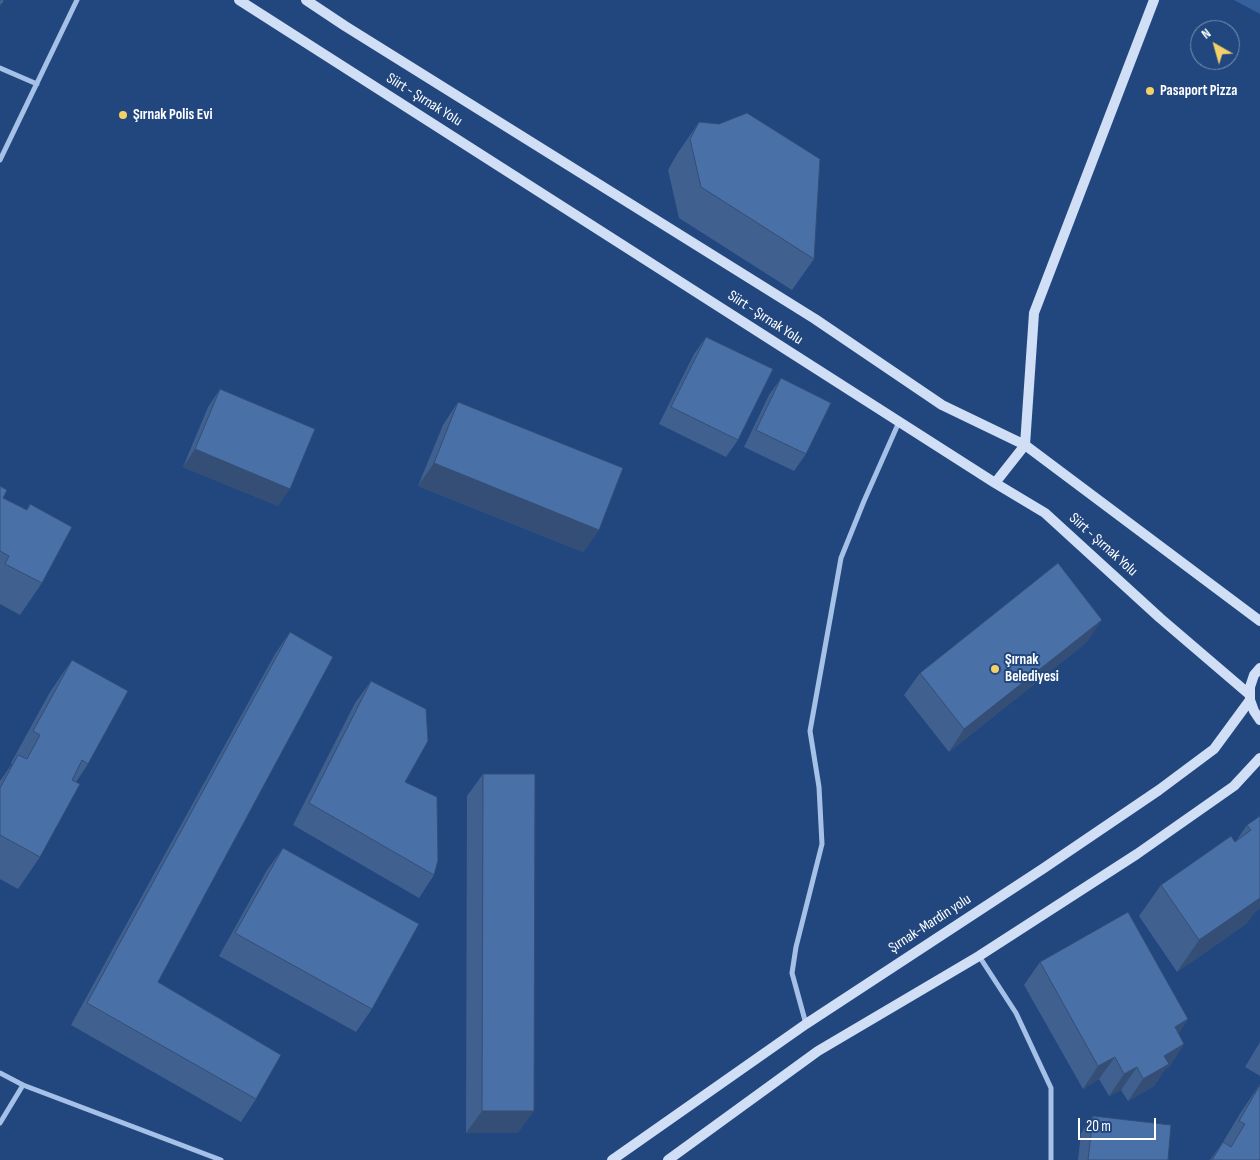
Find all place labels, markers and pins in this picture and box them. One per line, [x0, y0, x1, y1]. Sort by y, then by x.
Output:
place label: Pasaport Pizza [1160, 82, 1237, 100]
marker: Pasaport Pizza [1144, 85, 1156, 97]
place label: Şırnak Polis Evi [133, 106, 213, 124]
marker: Şırnak Polis Evi [117, 109, 129, 121]
place label: Şırnak Belediyesi [1005, 651, 1059, 686]
marker: Şırnak Belediyesi [989, 663, 1001, 675]

